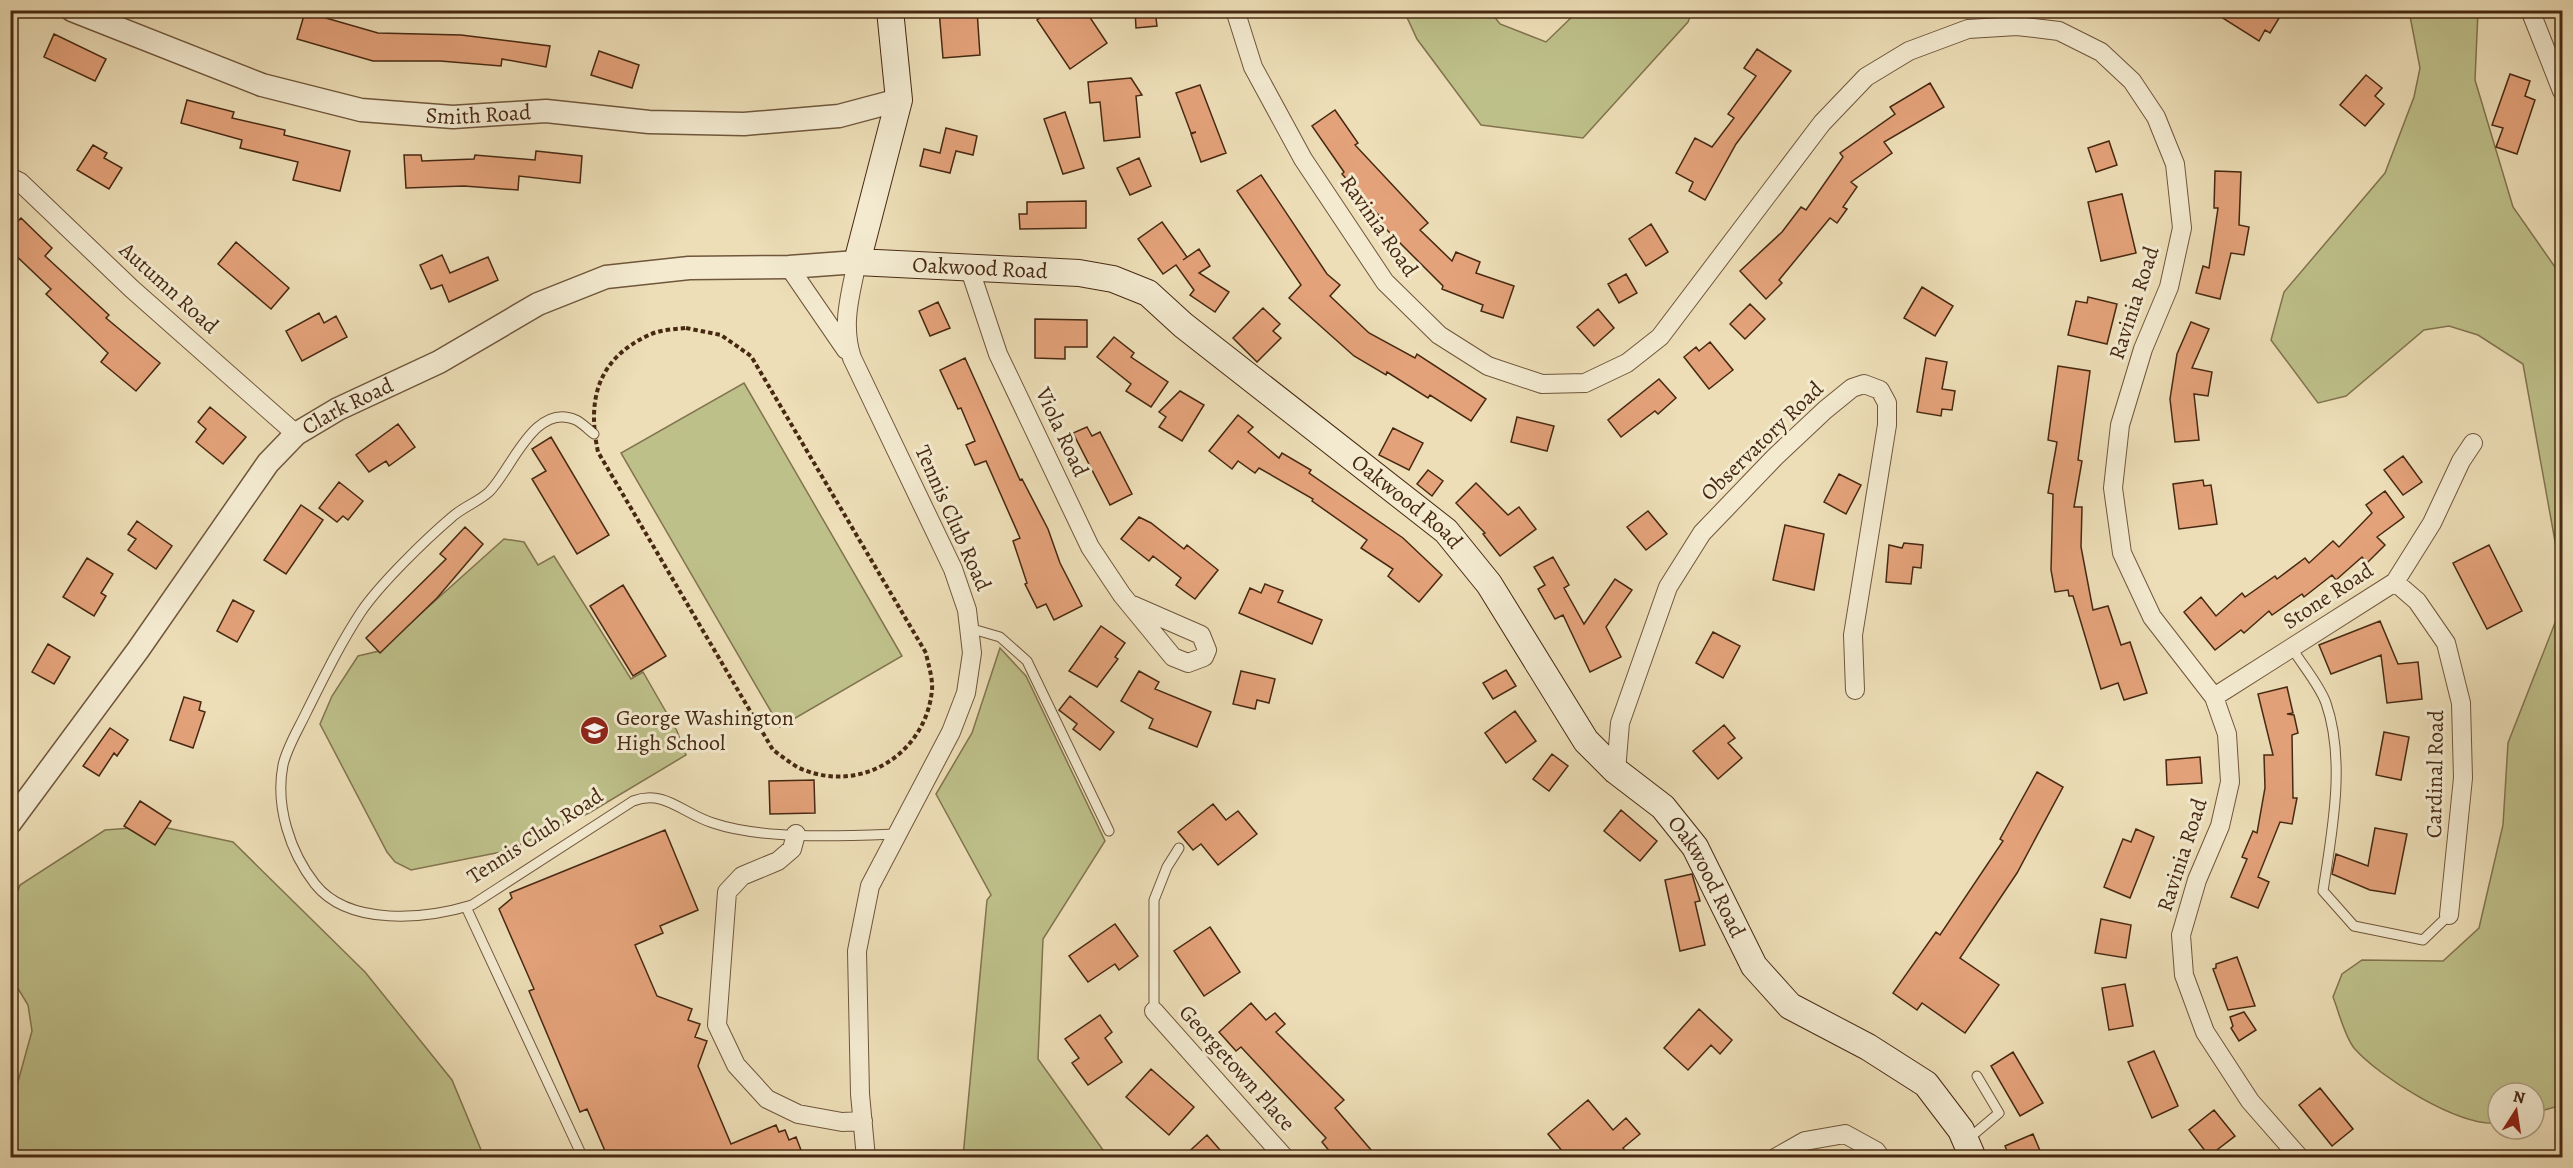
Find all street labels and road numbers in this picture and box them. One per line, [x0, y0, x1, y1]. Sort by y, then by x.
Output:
street label: Smith Road [425, 97, 532, 132]
street label: Ravinia Road [1333, 169, 1425, 283]
street label: Autumn Road [112, 235, 225, 341]
street label: Ravinia Road [2102, 242, 2166, 364]
street label: Oakwood Road [912, 250, 1049, 286]
street label: Clark Road [296, 370, 398, 442]
street label: Observatory Road [1694, 374, 1830, 508]
street label: Viola Road [1028, 381, 1096, 482]
street label: Tennis Club Road [907, 440, 999, 596]
street label: Oakwood Road [1345, 447, 1470, 555]
street label: Stone Road [2277, 556, 2379, 636]
street label: Cardinal Road [2419, 710, 2451, 838]
street label: Tennis Club Road [461, 781, 609, 891]
street label: Ravinia Road [2150, 794, 2214, 916]
street label: Oakwood Road [1661, 809, 1753, 943]
street label: Georgetown Place [1172, 998, 1302, 1138]

